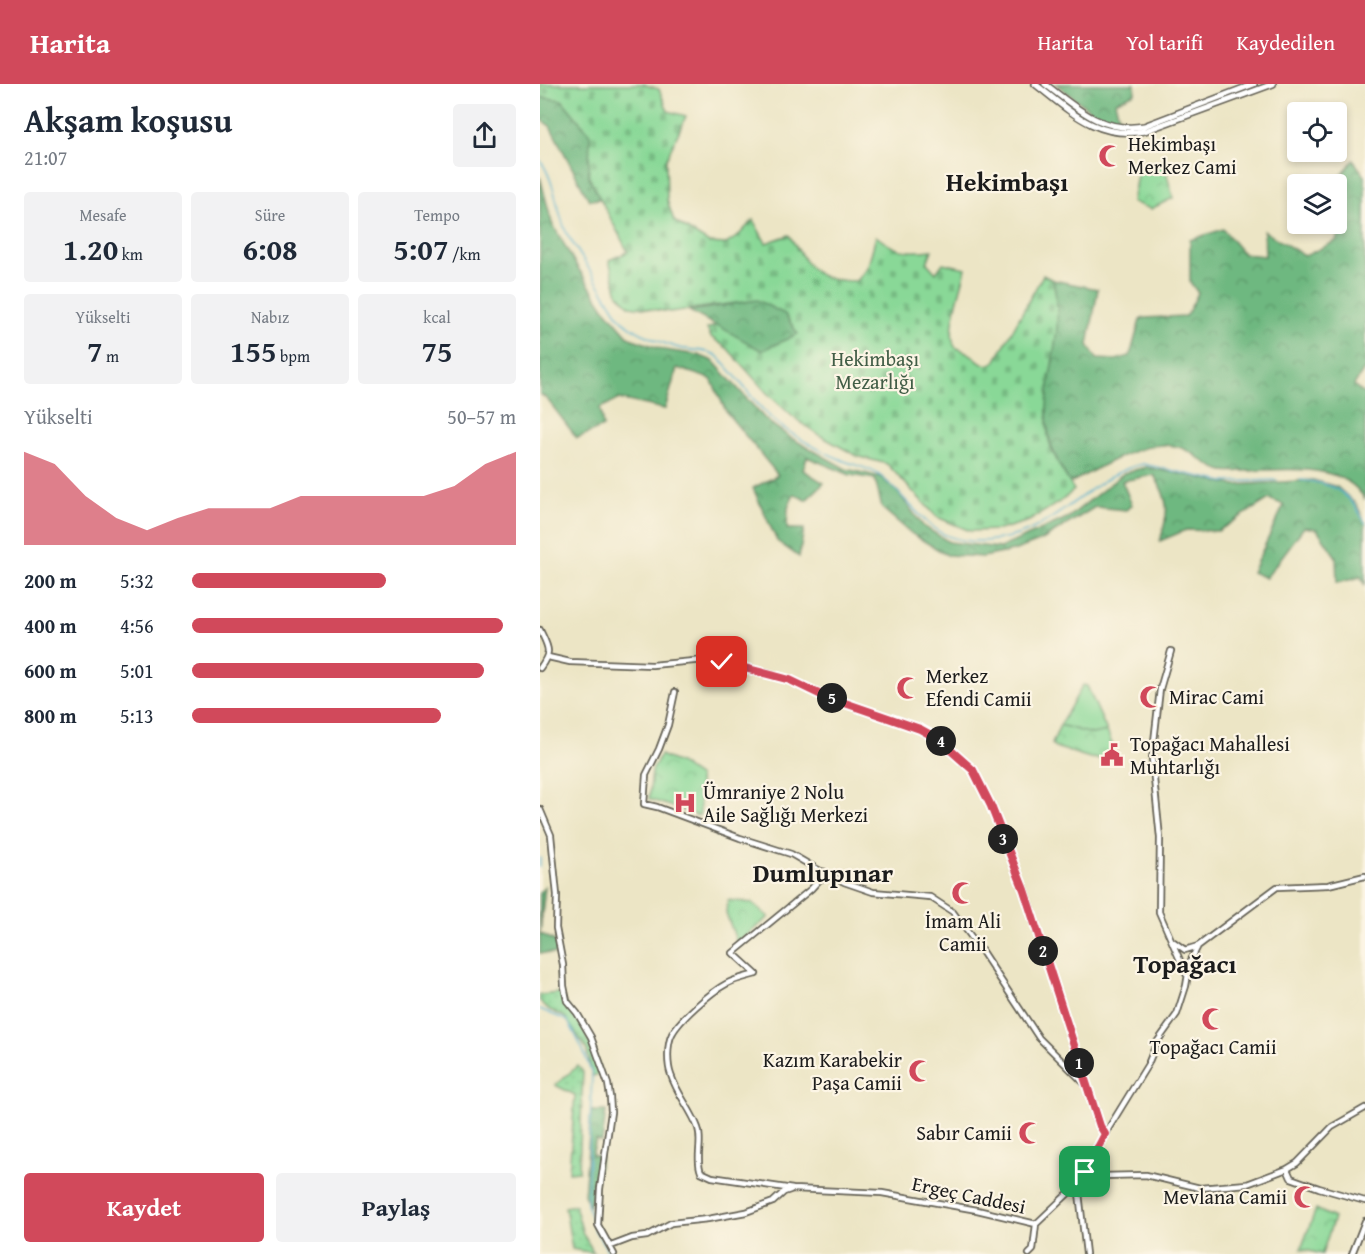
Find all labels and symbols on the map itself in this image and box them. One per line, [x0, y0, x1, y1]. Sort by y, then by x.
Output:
place label: Hekimbaşı Merkez Cami [1128, 129, 1237, 181]
mosque icon: Hekimbaşı Merkez Cami [1097, 143, 1123, 169]
district label: Hekimbaşı [946, 162, 1068, 201]
park label: Hekimbaşı Mezarlığı [831, 344, 919, 396]
pin [696, 636, 747, 687]
place label: Merkez Efendi Camii [926, 661, 1032, 713]
mosque icon: Merkez Efendi Camii [895, 675, 921, 701]
place label: Mirac Cami [1169, 682, 1264, 711]
pin: 5 [817, 683, 847, 713]
mosque icon: Mirac Cami [1138, 684, 1164, 710]
pin: 4 [926, 726, 956, 756]
place label: Topağacı Mahallesi Muhtarlığı [1130, 729, 1290, 781]
public building icon: Topağacı Mahallesi Muhtarlığı [1099, 742, 1125, 768]
place label: Ümraniye 2 Nolu Aile Sağlığı Merkezi [703, 777, 868, 829]
hospital icon: Ümraniye 2 Nolu Aile Sağlığı Merkezi [672, 790, 698, 816]
pin: 3 [988, 824, 1018, 854]
district label: Dumlupınar [753, 853, 893, 892]
mosque icon: İmam Ali Camii [950, 880, 976, 906]
place label: İmam Ali Camii [925, 906, 1001, 958]
pin: 2 [1028, 936, 1058, 966]
district label: Topağacı [1133, 944, 1237, 983]
mosque icon: Topağacı Camii [1200, 1006, 1226, 1032]
place label: Topağacı Camii [1149, 1032, 1277, 1061]
place label: Kazım Karabekir Paşa Camii [763, 1045, 902, 1097]
pin: 1 [1064, 1048, 1094, 1078]
mosque icon: Kazım Karabekir Paşa Camii [907, 1058, 933, 1084]
place label: Sabır Camii [916, 1118, 1012, 1147]
mosque icon: Sabır Camii [1017, 1120, 1043, 1146]
pin [1059, 1146, 1110, 1197]
street label: Ergeç Caddesi [910, 1168, 1029, 1221]
place label: Mevlana Camii [1163, 1182, 1287, 1211]
mosque icon: Mevlana Camii [1292, 1184, 1318, 1210]

